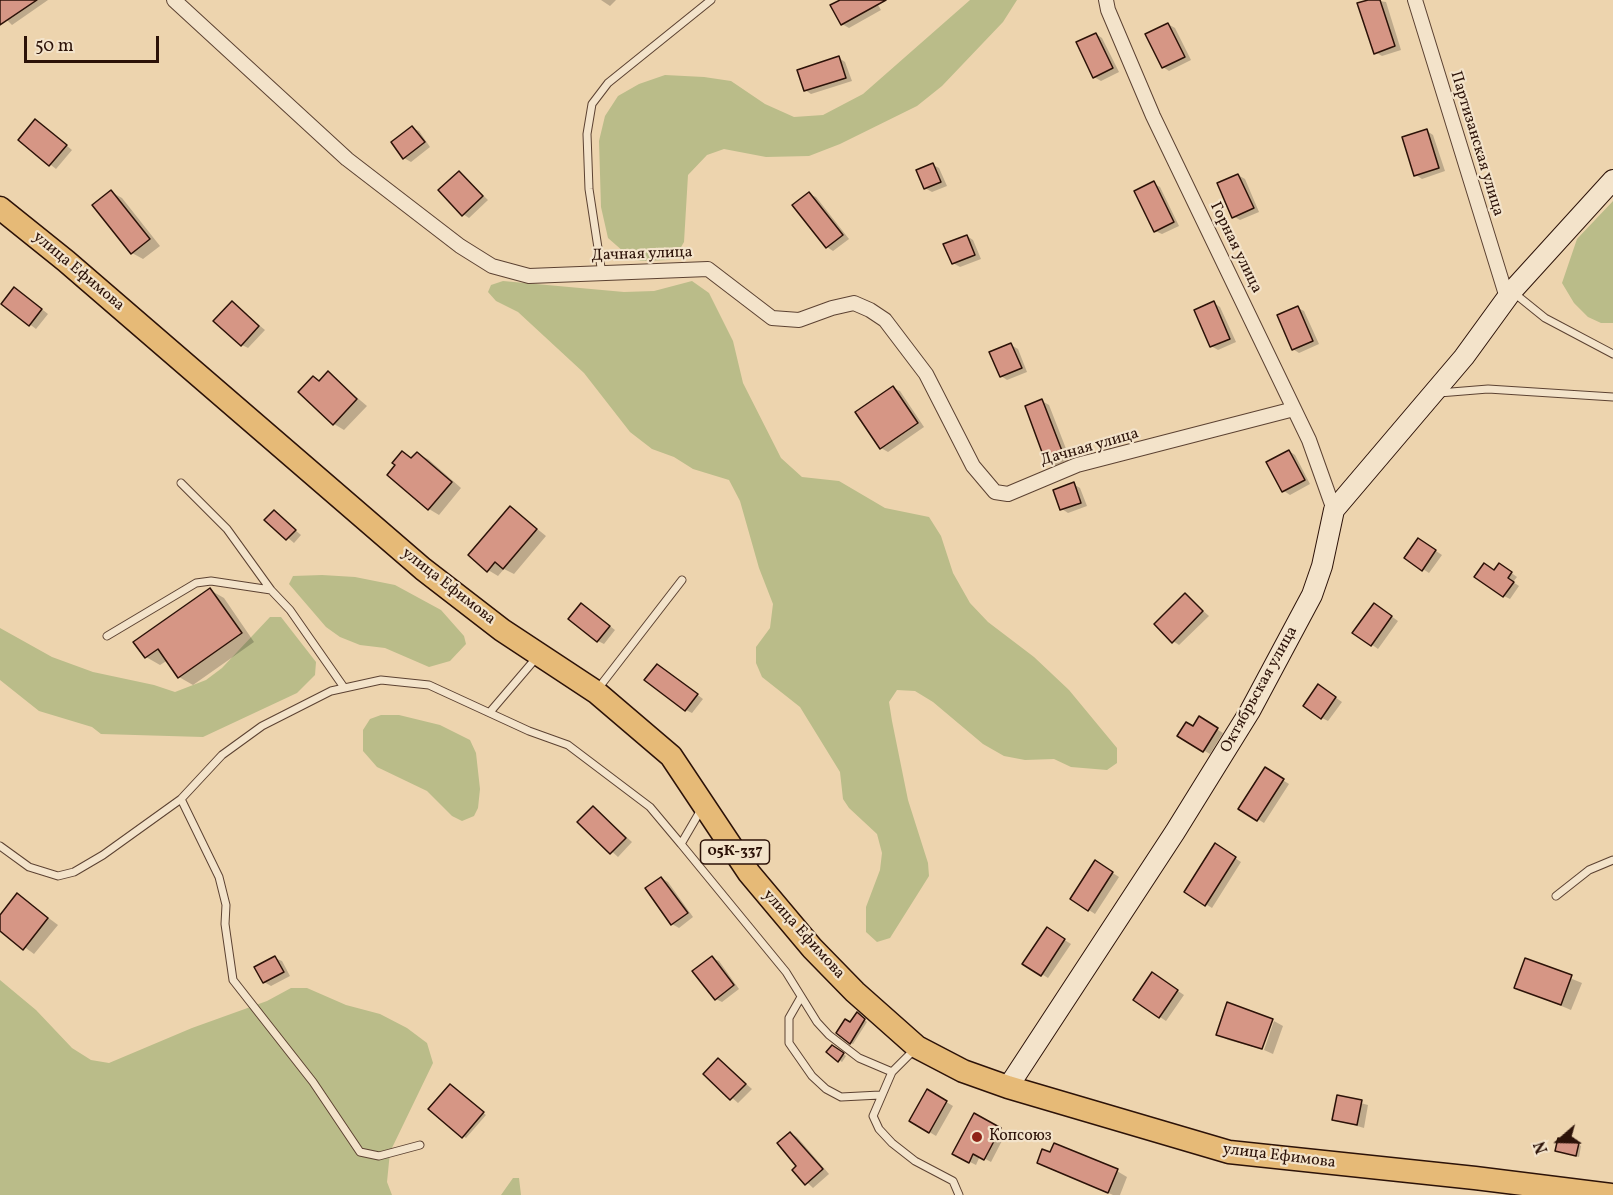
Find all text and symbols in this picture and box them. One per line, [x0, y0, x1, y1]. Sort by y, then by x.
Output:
scale bar [27, 24, 162, 62]
text: 50 m [35, 34, 74, 59]
street label: Партизанская улица [1445, 69, 1507, 219]
street label: Горная улица [1205, 199, 1265, 297]
street label: улица Ефимова [28, 228, 128, 316]
street label: Дачная улица [591, 244, 693, 266]
street label: Дачная улица [1039, 425, 1141, 471]
street label: улица Ефимова [397, 544, 499, 630]
street label: Октябрьская улица [1217, 623, 1303, 757]
road number: 05К-337 [700, 840, 770, 864]
street label: улица Ефимова [758, 886, 848, 984]
north arrow [1529, 1111, 1589, 1171]
place label: Копсоюз [989, 1127, 1052, 1147]
marker: Копсоюз [970, 1130, 984, 1144]
text: N [1530, 1138, 1554, 1156]
street label: улица Ефимова [1221, 1141, 1337, 1173]

